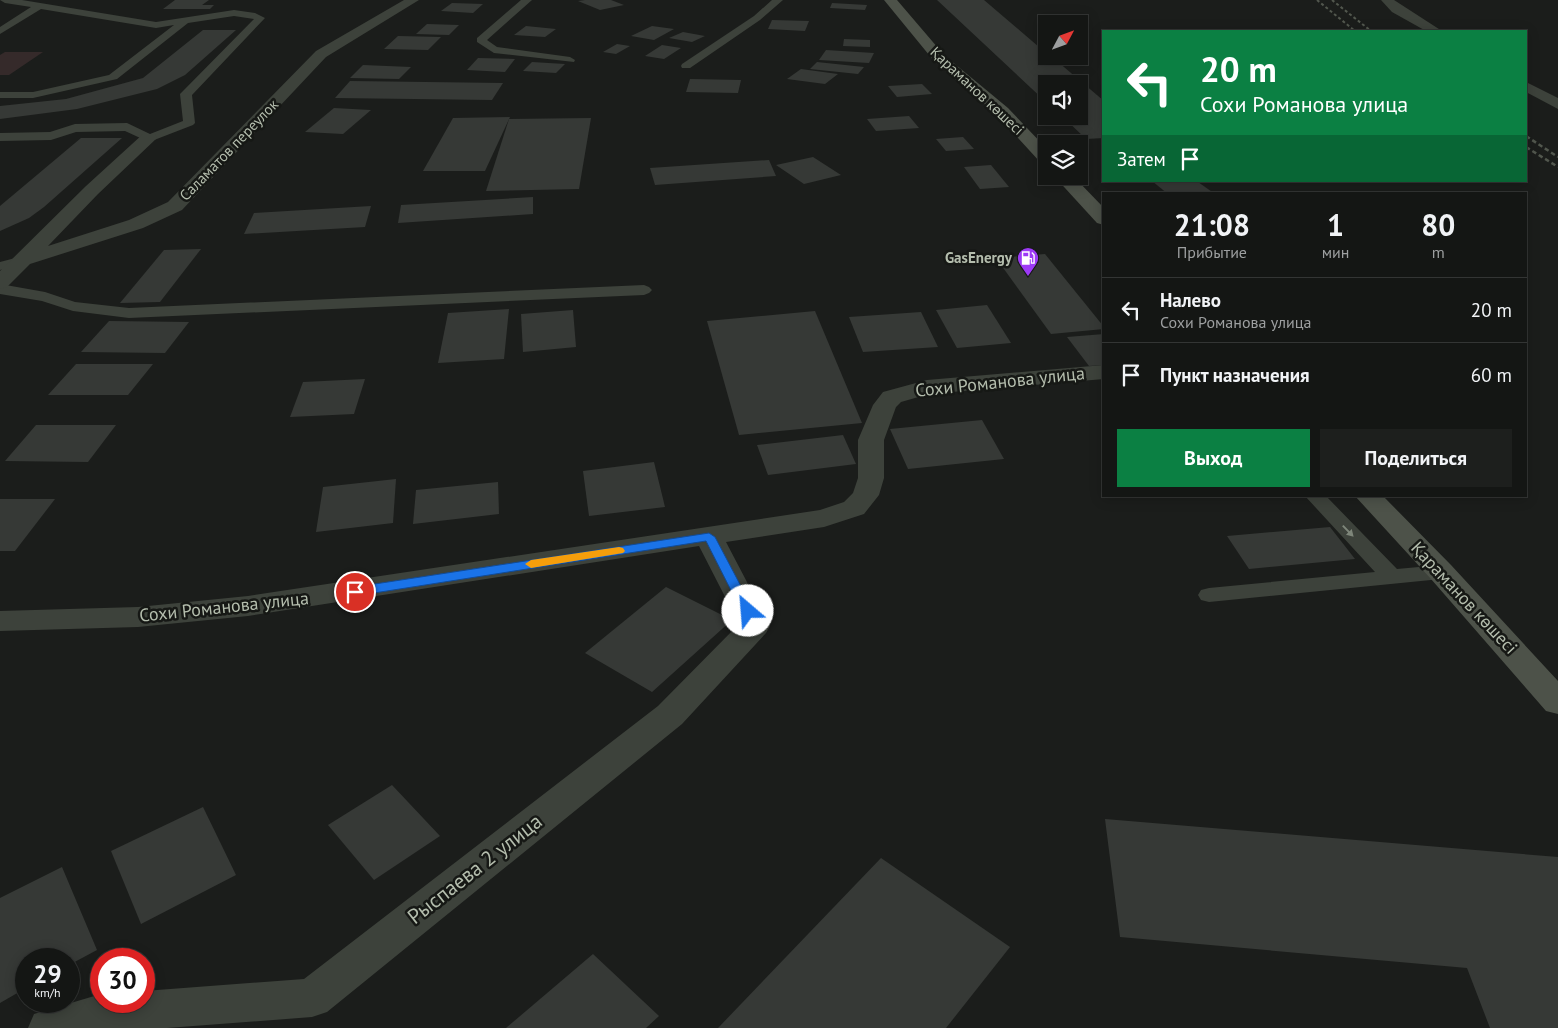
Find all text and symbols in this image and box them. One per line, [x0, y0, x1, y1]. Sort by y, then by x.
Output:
north arrow [1038, 15, 1088, 65]
map controls [1038, 15, 1088, 185]
street label: Қараманов көшесі [927, 42, 1028, 139]
text: 20 m [1200, 46, 1277, 92]
icon: left [1117, 50, 1182, 115]
button: sound [1038, 75, 1088, 125]
text: Сохи Романова улица [1200, 90, 1408, 118]
street label: Саламатов переулок [175, 94, 283, 204]
button: layers [1038, 135, 1088, 185]
icon: arrive [1176, 145, 1204, 173]
text: Затем [1117, 147, 1166, 171]
text: 21:08 [1174, 205, 1250, 244]
text: 1 [1327, 205, 1344, 244]
text: 80 [1421, 205, 1455, 244]
text: Прибытие [1177, 242, 1247, 262]
text: мин [1322, 242, 1349, 262]
text: m [1432, 242, 1445, 262]
fuel station icon: GasEnergy [1016, 246, 1040, 277]
place label: GasEnergy [945, 248, 1013, 267]
text: Налево [1160, 288, 1221, 312]
icon: left [1117, 296, 1145, 324]
text: 20 m [1471, 298, 1512, 322]
text: Сохи Романова улица [1160, 312, 1311, 332]
street label: Сохи Романова улица [914, 361, 1086, 402]
icon: arrive [1117, 361, 1145, 389]
text: Пункт назначения [1160, 363, 1310, 387]
text: 60 m [1471, 363, 1512, 387]
button: Выход [1117, 429, 1310, 487]
button: Поделиться [1320, 429, 1512, 487]
one-way arrow [1342, 525, 1354, 537]
street label: Қараманов көшесі [1406, 537, 1522, 659]
pin [334, 571, 376, 613]
icon: arrive [341, 578, 369, 606]
position arrow [721, 584, 773, 636]
street label: Сохи Романова улица [138, 586, 310, 627]
street label: Рыспаева 2 улица [402, 808, 547, 930]
speed limit sign: 30 [90, 948, 155, 1013]
text: 29 [33, 958, 62, 990]
text: km/h [34, 985, 61, 1000]

